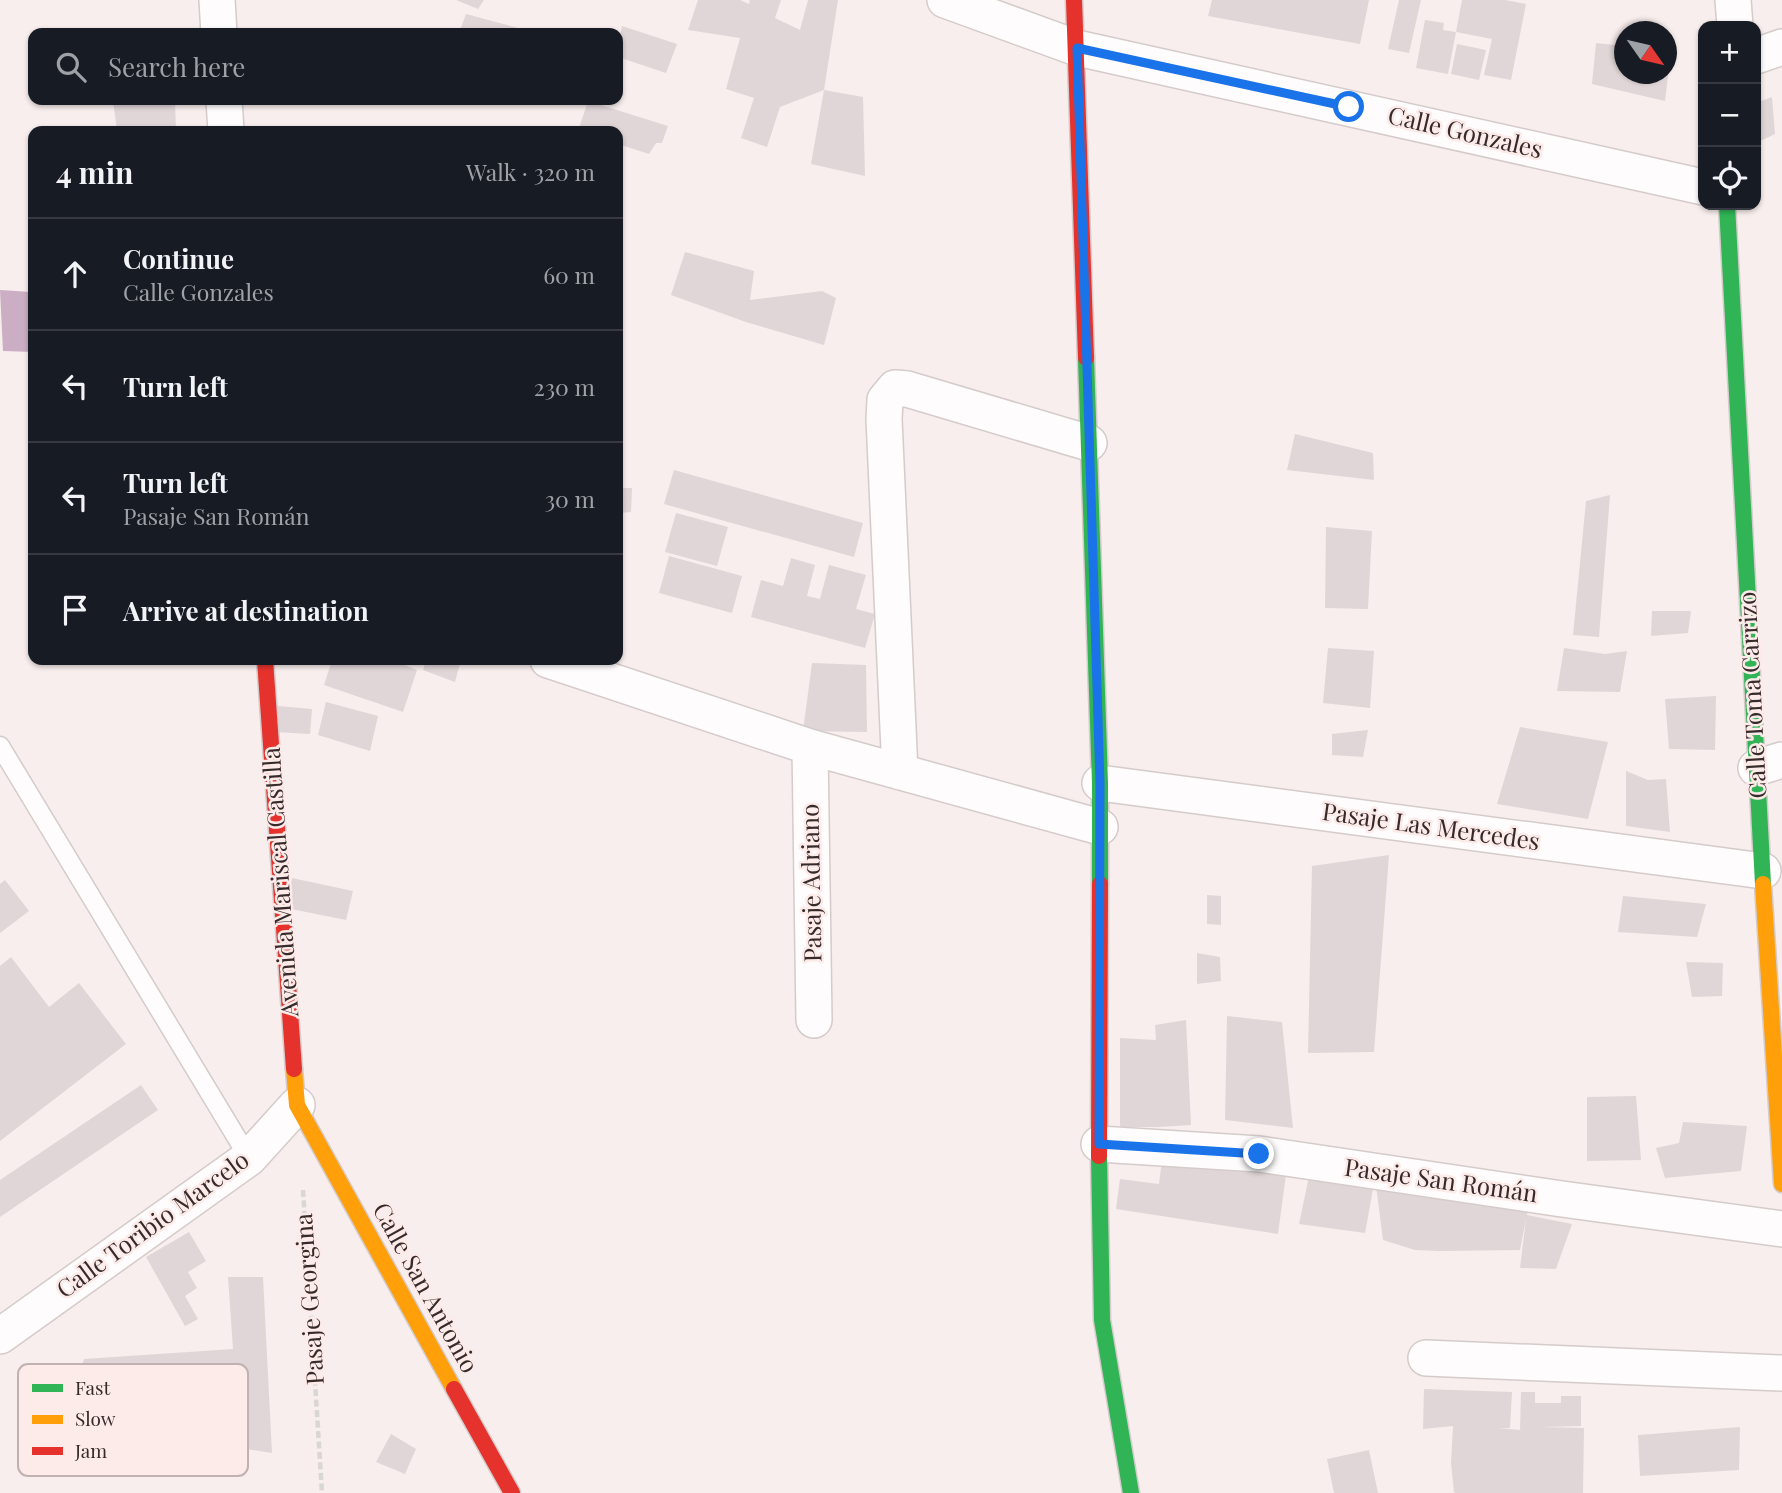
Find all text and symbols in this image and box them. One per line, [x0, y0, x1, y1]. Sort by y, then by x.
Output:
north arrow [1614, 21, 1677, 84]
map controls [1698, 21, 1761, 210]
button: + [1698, 21, 1761, 84]
search box [28, 28, 623, 105]
icon: search [52, 48, 90, 86]
text: Search here [108, 49, 245, 84]
button: − [1698, 84, 1761, 147]
route start [1333, 91, 1364, 122]
street label: Calle Gonzales [1385, 98, 1546, 164]
button: locate [1698, 147, 1761, 210]
text: 4 min [56, 152, 134, 192]
text: Walk · 320 m [466, 156, 595, 187]
text: Continue [123, 241, 234, 276]
icon: ahead [56, 255, 94, 293]
text: 60 m [543, 259, 595, 290]
text: Calle Gonzales [123, 276, 274, 307]
icon: left [56, 367, 94, 405]
text: Turn left [123, 369, 228, 404]
text: 230 m [534, 371, 595, 402]
text: Turn left [123, 465, 228, 500]
icon: left [56, 479, 94, 517]
text: 30 m [545, 483, 595, 514]
text: Pasaje San Román [123, 500, 309, 531]
icon: arrive [56, 591, 94, 629]
street label: Calle Toma Carrizo [1730, 591, 1772, 799]
text: Arrive at destination [123, 593, 369, 628]
street label: Avenida Mariscal Castilla [254, 746, 304, 1019]
street label: Pasaje Las Mercedes [1320, 794, 1542, 856]
street label: Pasaje Adriano [793, 804, 827, 963]
route end [1243, 1138, 1274, 1169]
street label: Calle Toribio Marcelo [49, 1143, 254, 1304]
street label: Pasaje San Román [1343, 1150, 1540, 1208]
street label: Calle San Antonio [367, 1196, 487, 1378]
street label: Pasaje Georgina [286, 1212, 330, 1386]
legend [18, 1364, 248, 1476]
text: Fast [75, 1374, 111, 1400]
text: Slow [75, 1405, 116, 1431]
text: Jam [74, 1437, 107, 1463]

